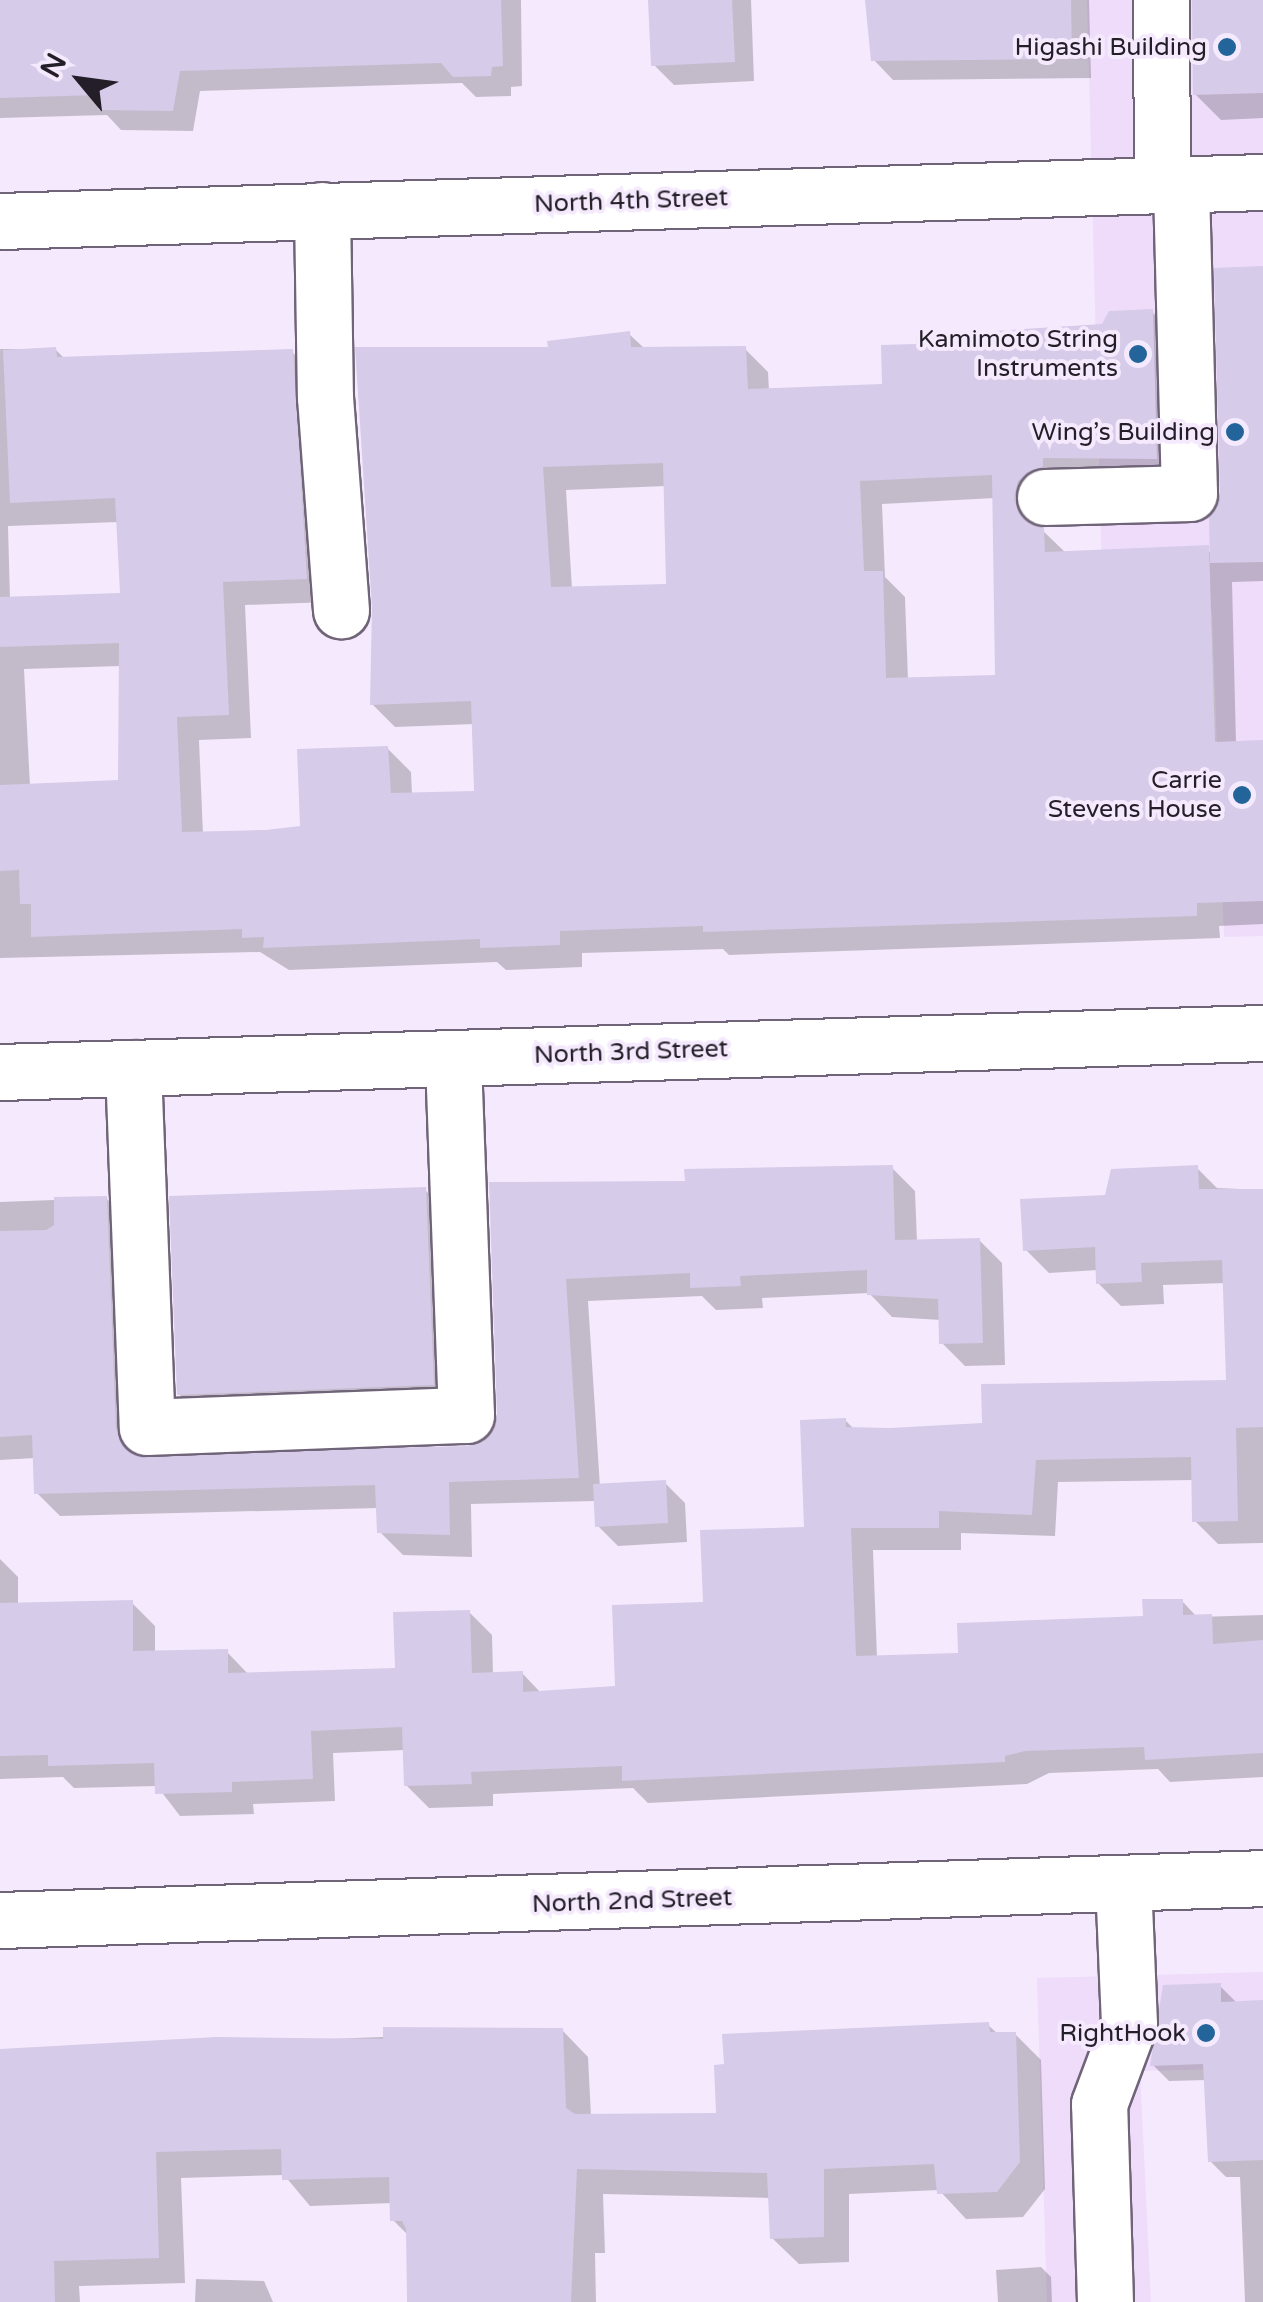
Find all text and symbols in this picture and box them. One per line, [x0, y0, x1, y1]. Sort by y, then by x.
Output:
north arrow [30, 30, 130, 130]
place label: Higashi Building [1015, 32, 1207, 62]
marker: Higashi Building [1216, 36, 1238, 58]
text: N [33, 47, 74, 84]
street label: North 4th Street [533, 183, 729, 219]
place label: Kamimoto String Instruments [918, 325, 1118, 384]
marker: Kamimoto String Instruments [1127, 343, 1149, 365]
place label: Wing’s Building [1031, 417, 1215, 447]
marker: Wing’s Building [1224, 421, 1246, 443]
place label: Carrie Stevens House [1048, 766, 1222, 825]
marker: Carrie Stevens House [1231, 784, 1253, 806]
street label: North 3rd Street [533, 1034, 729, 1070]
street label: North 2nd Street [531, 1883, 733, 1919]
place label: RightHook [1059, 2018, 1186, 2048]
marker: RightHook [1195, 2022, 1217, 2044]

